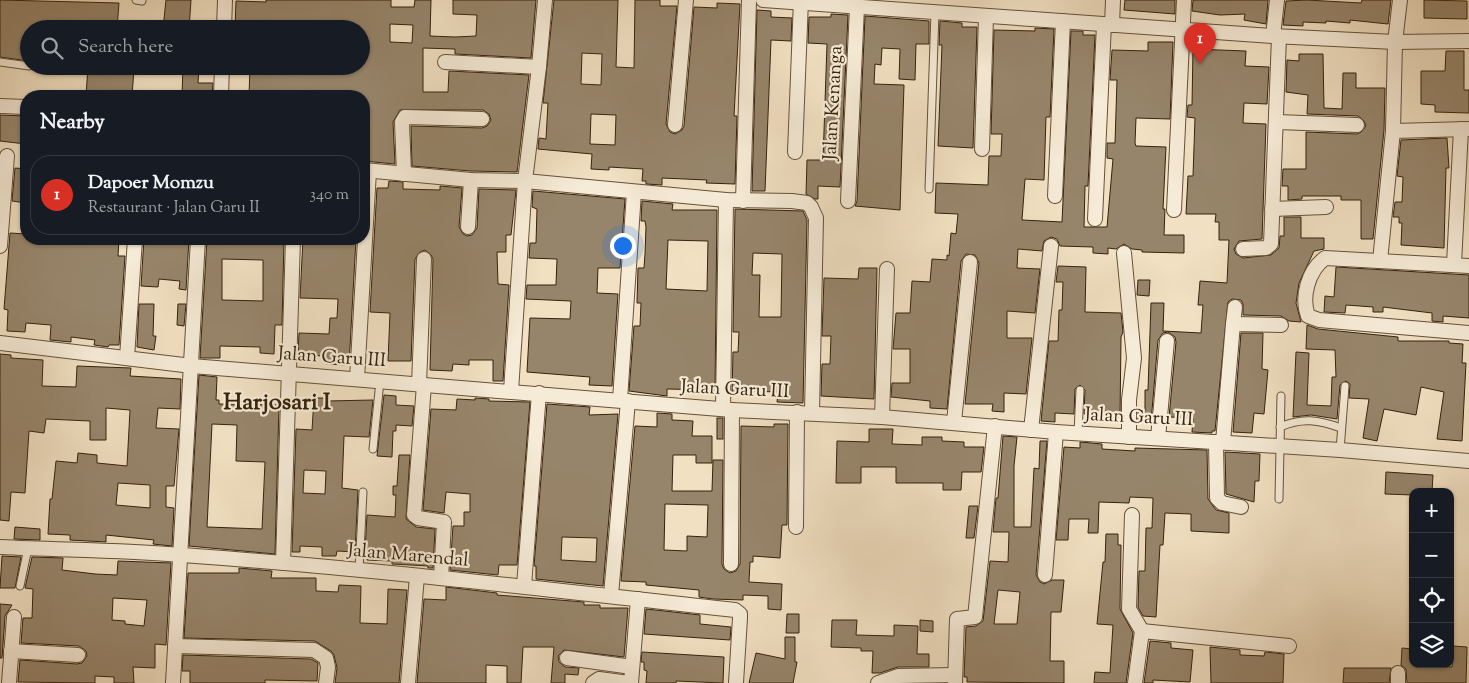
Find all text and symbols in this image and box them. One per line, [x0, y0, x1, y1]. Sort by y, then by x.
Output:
search box [20, 20, 370, 75]
pin: 1 [1184, 23, 1216, 64]
icon: search [38, 34, 66, 62]
text: Search here [78, 34, 173, 61]
street label: Jalan Kenanga [817, 45, 850, 162]
text: Nearby [40, 108, 105, 138]
text: Dapoer Momzu [88, 170, 214, 197]
text: 1 [54, 184, 60, 207]
text: 340 m [310, 184, 349, 207]
text: Restaurant · Jalan Garu II [88, 197, 260, 220]
your location [610, 233, 636, 259]
street label: Jalan Garu III [276, 341, 387, 375]
street label: Jalan Garu III [679, 374, 790, 406]
district label: Harjosari I [223, 386, 331, 420]
street label: Jalan Garu III [1083, 402, 1194, 434]
map controls [1409, 488, 1454, 668]
button: + [1409, 488, 1454, 533]
button: − [1409, 533, 1454, 578]
street label: Jalan Marendal [345, 537, 470, 575]
button: locate [1409, 578, 1454, 623]
button: layers [1409, 623, 1454, 668]

